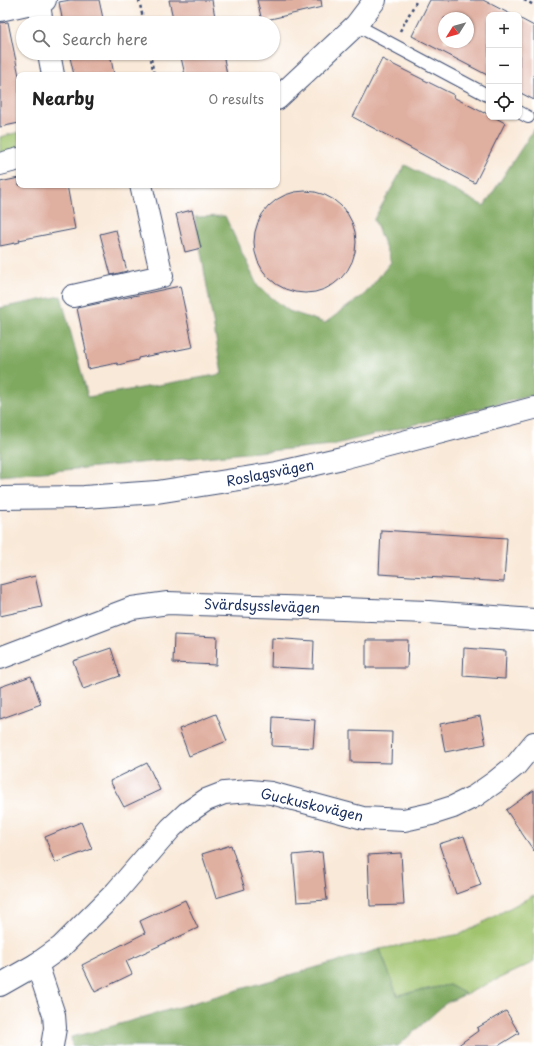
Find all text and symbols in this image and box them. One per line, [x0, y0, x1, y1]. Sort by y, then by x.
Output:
north arrow [438, 12, 474, 48]
map controls [486, 12, 522, 120]
button: + [486, 12, 522, 48]
search box [16, 16, 280, 60]
icon: search [30, 27, 52, 49]
text: Search here [62, 27, 148, 50]
button: − [486, 48, 522, 84]
button: locate [486, 84, 522, 120]
text: Nearby [32, 85, 94, 111]
text: 0 results [209, 89, 264, 108]
street label: Roslagsvägen [224, 454, 316, 491]
street label: Svärdsysslevägen [203, 593, 321, 618]
street label: Guckuskovägen [259, 782, 366, 827]

